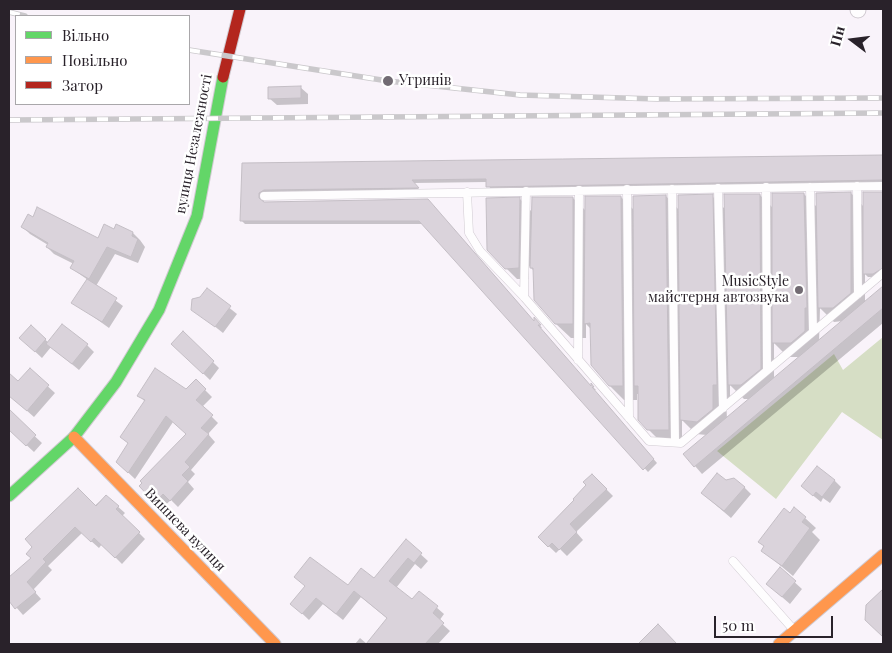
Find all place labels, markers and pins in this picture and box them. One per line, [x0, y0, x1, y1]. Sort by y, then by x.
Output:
place label: Угринів [399, 73, 451, 89]
marker: Угринів [381, 74, 395, 88]
place label: MusicStyle майстерня автозвука [648, 274, 789, 306]
marker: MusicStyle майстерня автозвука [793, 284, 805, 296]

